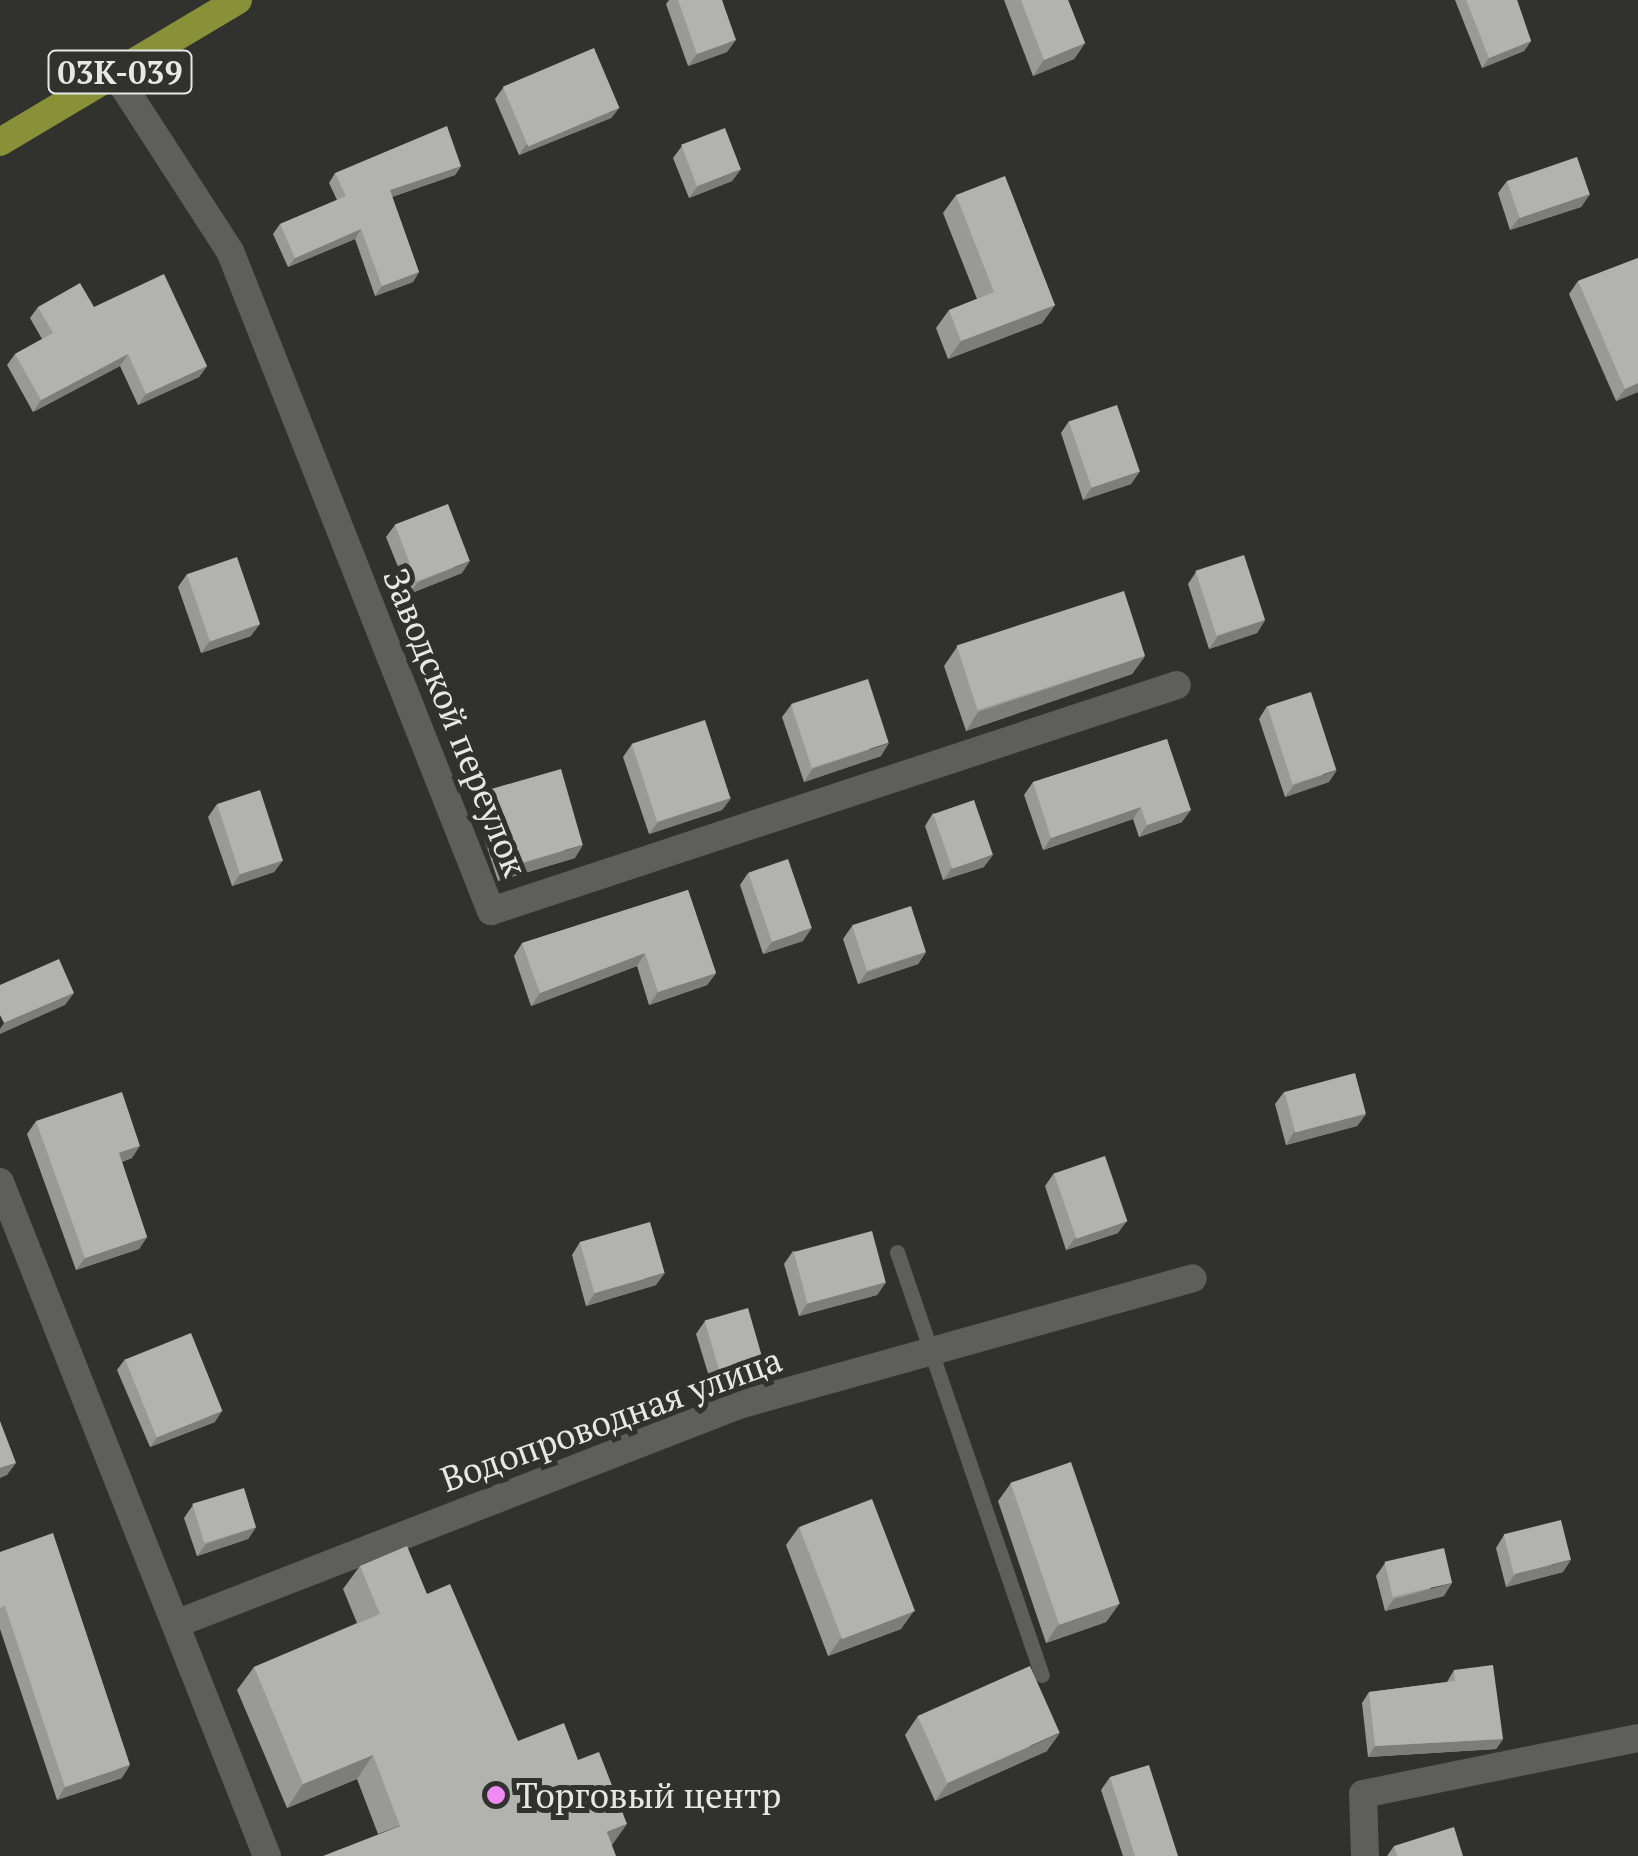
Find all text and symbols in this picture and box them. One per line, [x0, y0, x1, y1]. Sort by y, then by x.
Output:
road number: 03К-039 [48, 45, 192, 99]
street label: Заводской переулок [375, 562, 537, 882]
street label: Водопроводная улица [435, 1338, 787, 1500]
place label: Торговый центр [516, 1774, 781, 1816]
marker: Торговый центр [485, 1784, 507, 1806]

